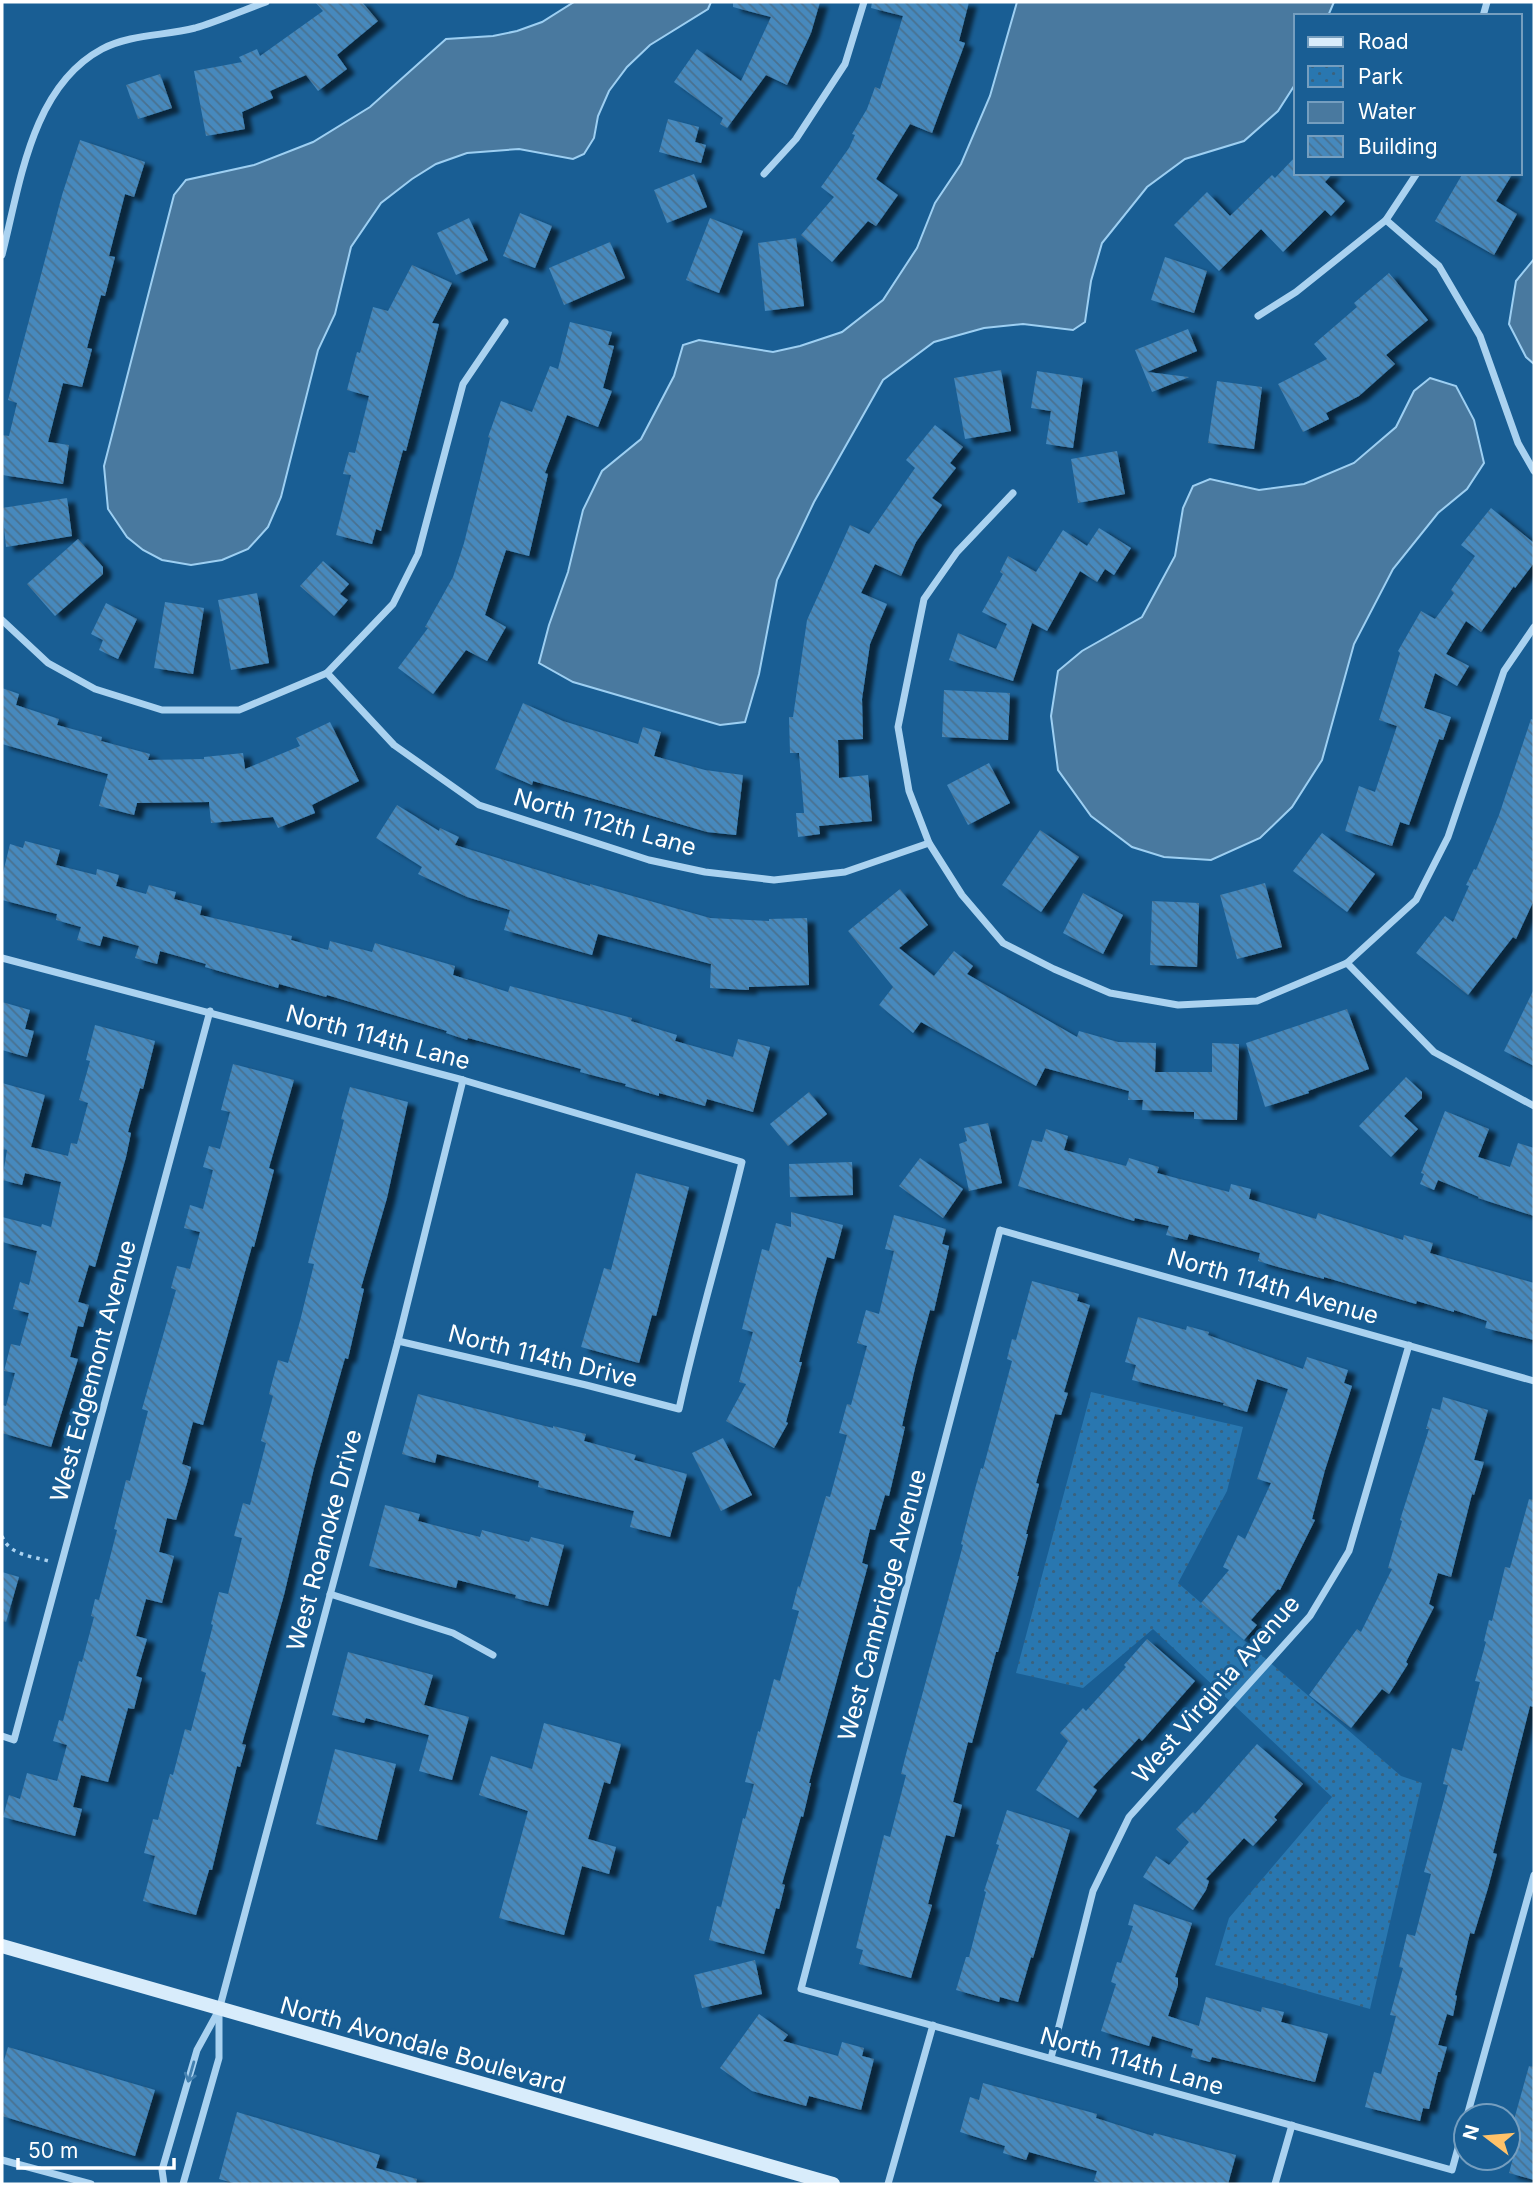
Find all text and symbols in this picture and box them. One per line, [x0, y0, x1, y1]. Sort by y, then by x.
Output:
legend [1294, 14, 1522, 175]
text: Road [1358, 29, 1409, 54]
text: Park [1358, 64, 1403, 89]
text: Water [1358, 99, 1416, 124]
text: Building [1358, 134, 1438, 159]
street label: North 112th Lane [510, 782, 700, 862]
street label: North 114th Lane [283, 998, 473, 1076]
street label: West Edgemont Avenue [44, 1237, 142, 1505]
street label: North 114th Avenue [1164, 1242, 1382, 1330]
street label: North 114th Drive [445, 1318, 641, 1394]
street label: West Roanoke Drive [280, 1426, 368, 1654]
street label: West Cambridge Avenue [832, 1466, 932, 1744]
street label: West Virginia Avenue [1126, 1589, 1306, 1789]
street label: North Avondale Boulevard [277, 1990, 569, 2100]
street label: North 114th Lane [1037, 2021, 1227, 2101]
one-way arrow [183, 2060, 196, 2082]
north arrow [1452, 2102, 1522, 2172]
text: N [1458, 2122, 1484, 2143]
scale bar [18, 2126, 173, 2170]
text: 50 m [28, 2138, 78, 2163]

